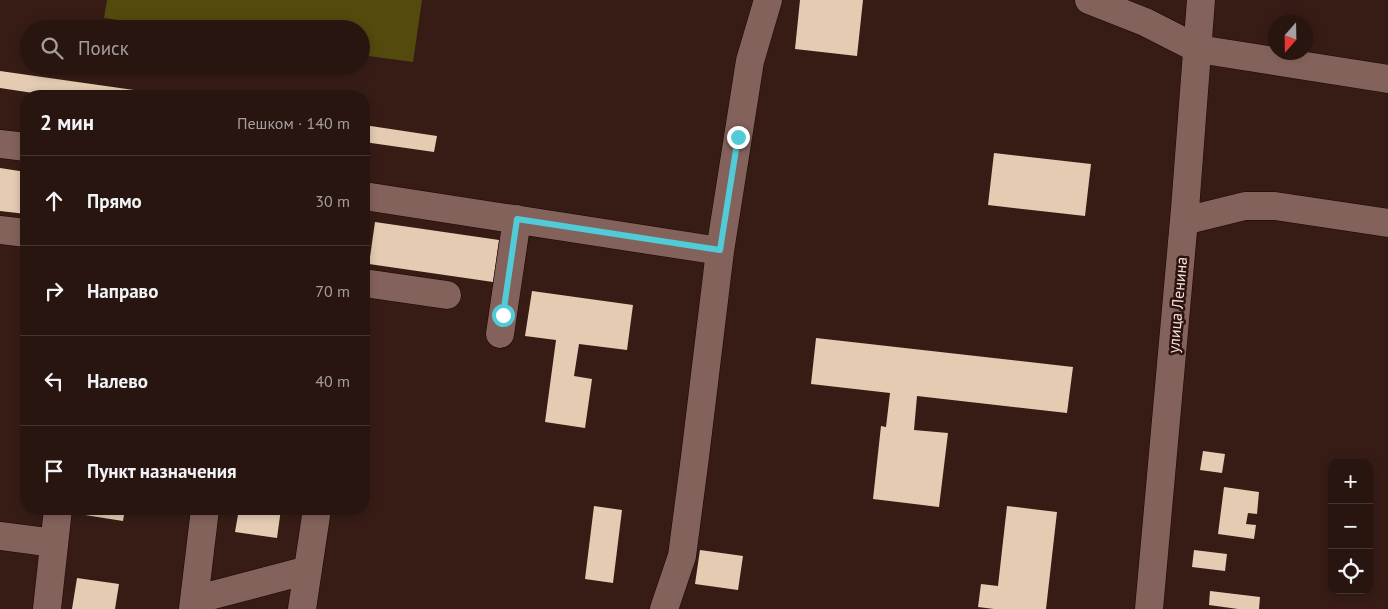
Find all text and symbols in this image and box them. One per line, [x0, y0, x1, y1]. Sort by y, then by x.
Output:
north arrow [1268, 15, 1313, 60]
search box [20, 20, 370, 75]
icon: search [38, 34, 66, 62]
text: Поиск [78, 36, 129, 60]
text: 2 мин [40, 109, 94, 136]
text: Пешком · 140 m [237, 113, 350, 133]
route end [727, 126, 750, 149]
icon: ahead [40, 187, 68, 215]
text: Прямо [87, 189, 142, 213]
text: 30 m [315, 191, 350, 211]
street label: улица Ленина [1163, 256, 1191, 354]
icon: right [40, 277, 68, 305]
text: Направо [87, 279, 158, 303]
text: 70 m [315, 281, 350, 301]
route start [492, 304, 515, 327]
icon: left [40, 367, 68, 395]
text: Налево [87, 369, 148, 393]
text: 40 m [315, 371, 350, 391]
icon: arrive [40, 457, 68, 485]
text: Пункт назначения [87, 459, 237, 483]
map controls [1328, 459, 1373, 594]
button: + [1328, 459, 1373, 504]
button: − [1328, 504, 1373, 549]
button: locate [1328, 549, 1373, 594]

